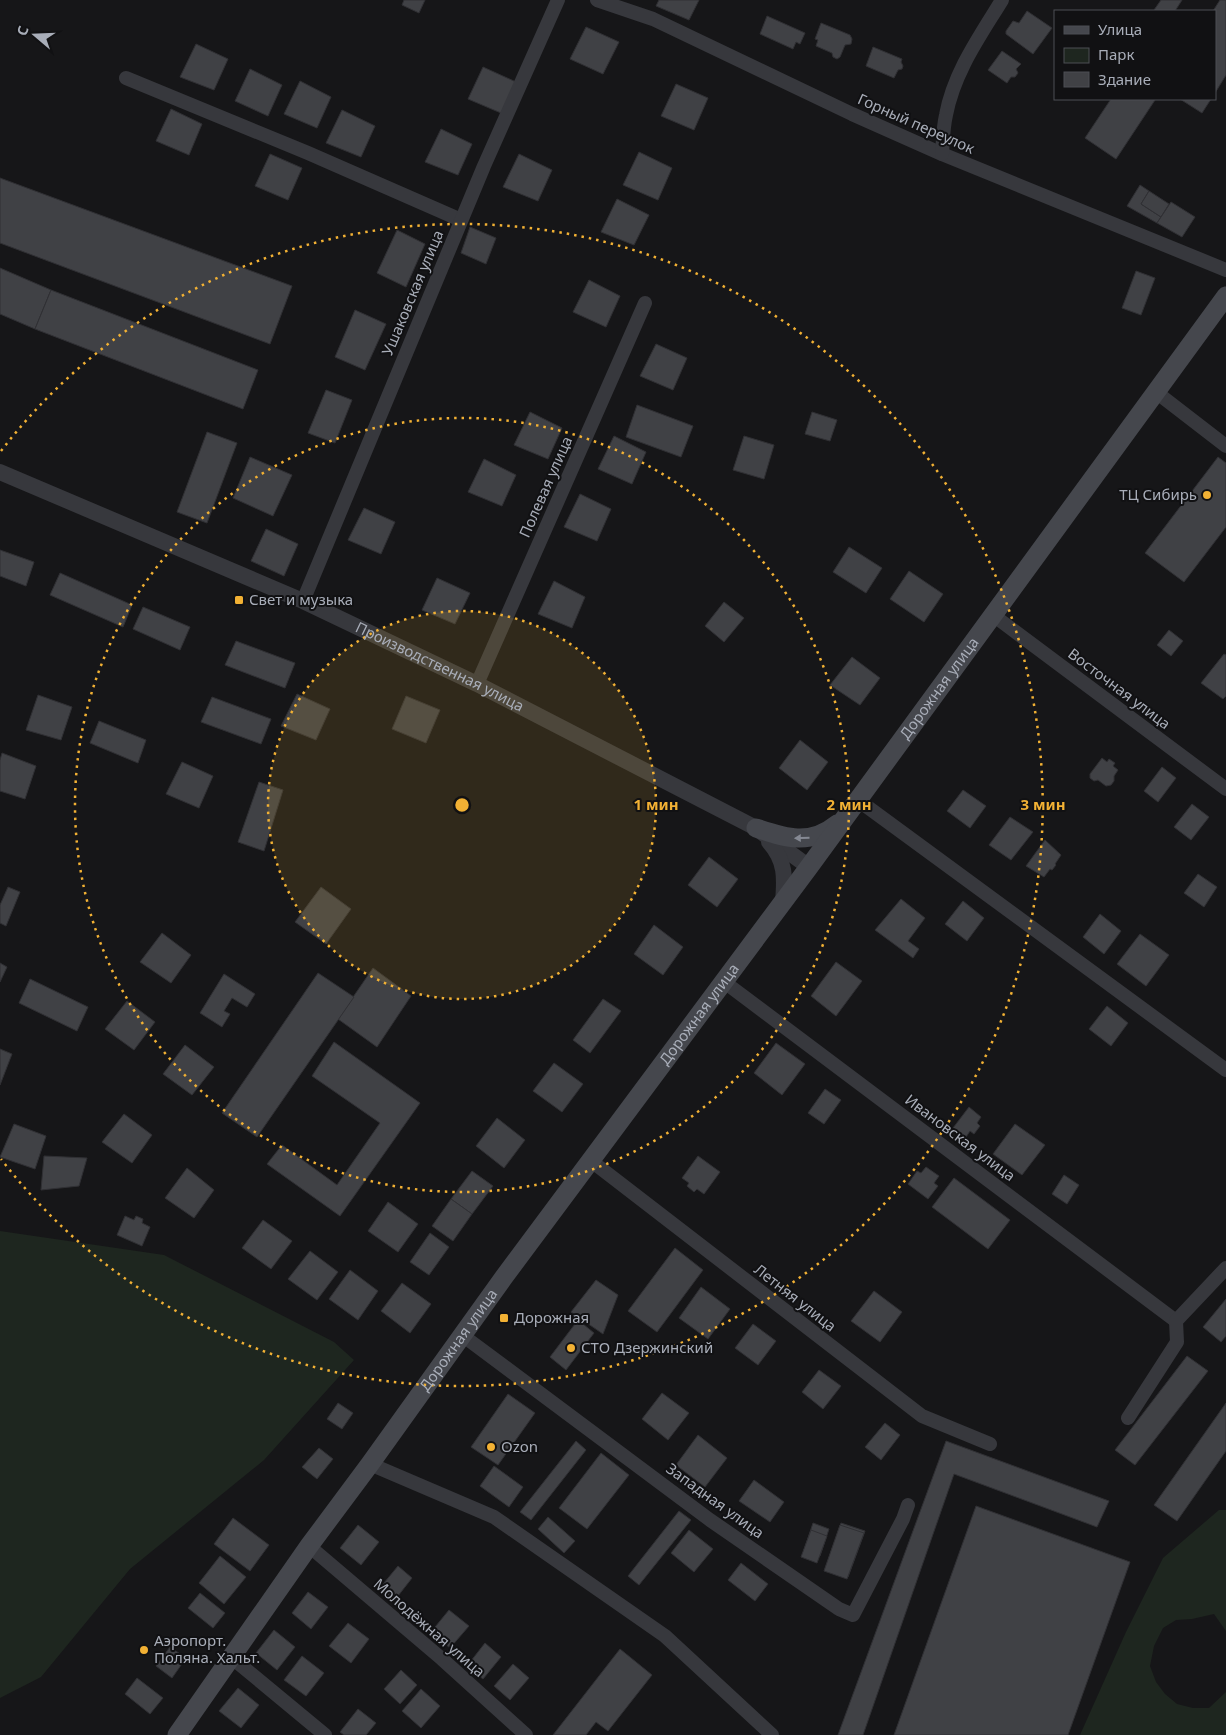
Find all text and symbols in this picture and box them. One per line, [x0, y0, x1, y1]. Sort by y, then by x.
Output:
north arrow [10, 10, 60, 60]
legend [1054, 10, 1216, 100]
text: Улица [1098, 19, 1142, 39]
text: С [12, 23, 33, 38]
text: Парк [1098, 44, 1134, 64]
text: Здание [1098, 69, 1151, 89]
street label: Горный переулок [855, 88, 978, 158]
street label: Ушаковская улица [377, 227, 448, 358]
street label: Полевая улица [514, 433, 576, 540]
place label: ТЦ Сибирь [1119, 484, 1197, 504]
marker: ТЦ Сибирь [1201, 489, 1213, 501]
place label: Свет и музыка [249, 589, 353, 609]
marker: Свет и музыка [233, 594, 245, 606]
street label: Производственная улица [353, 617, 528, 716]
street label: Дорожная улица [895, 633, 983, 743]
street label: Восточная улица [1064, 643, 1175, 733]
text: 1 мин [634, 794, 679, 814]
text: 2 мин [827, 794, 872, 814]
text: 3 мин [1021, 794, 1066, 814]
centre of rings [453, 796, 471, 814]
one-way arrow [794, 834, 810, 842]
street label: Дорожная улица [654, 959, 743, 1069]
street label: Ивановская улица [901, 1089, 1020, 1185]
street label: Летняя улица [751, 1259, 841, 1335]
street label: Дорожная улица [414, 1284, 501, 1395]
place label: Дорожная [514, 1307, 589, 1327]
marker: Дорожная [498, 1312, 510, 1324]
place label: СТО Дзержинский [581, 1337, 713, 1357]
marker: СТО Дзержинский [565, 1342, 577, 1354]
place label: Ozon [501, 1436, 538, 1456]
marker: Ozon [485, 1441, 497, 1453]
street label: Западная улица [663, 1458, 768, 1542]
street label: Молодёжная улица [370, 1573, 489, 1681]
place label: Аэропорт. Поляна. Хальт. [154, 1630, 260, 1667]
marker: Аэропорт. Поляна. Хальт. [138, 1644, 150, 1656]

